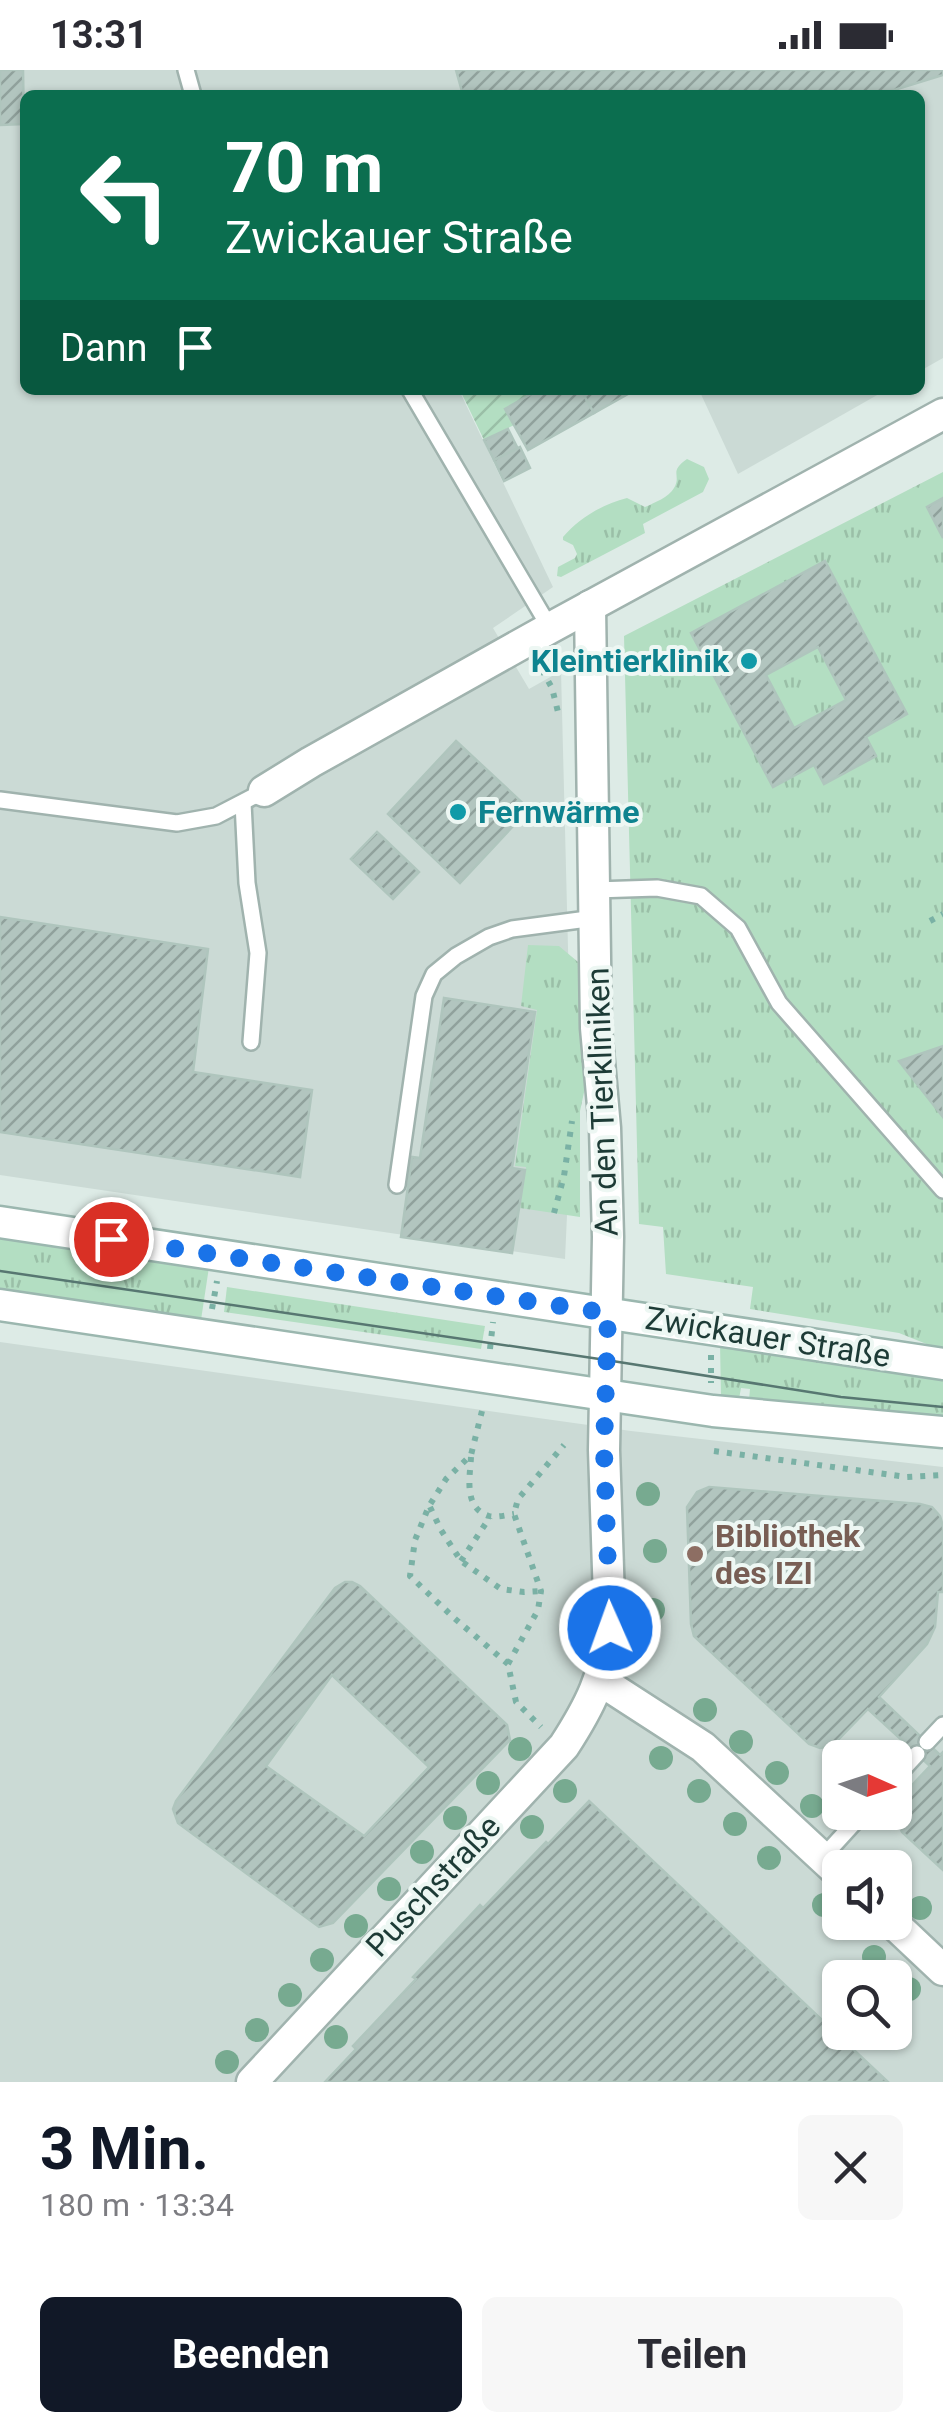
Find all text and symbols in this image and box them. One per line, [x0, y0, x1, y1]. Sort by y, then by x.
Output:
text: 13:31 [50, 13, 148, 57]
text: 70 m [225, 127, 383, 209]
icon: left [60, 130, 190, 260]
text: Zwickauer Straße [225, 211, 573, 264]
icon: arrive [168, 320, 223, 375]
text: Dann [60, 326, 148, 370]
place label: Kleintierklinik [531, 642, 730, 680]
marker: Kleintierklinik [738, 650, 760, 672]
place label: Fernwärme [478, 793, 640, 831]
marker: Fernwärme [447, 801, 469, 823]
street label: An den Tierkliniken [578, 967, 626, 1237]
pin [69, 1197, 154, 1282]
icon: arrive [84, 1212, 139, 1267]
street label: Zwickauer Straße [643, 1299, 893, 1375]
place label: Bibliothek des IZI [715, 1517, 861, 1592]
marker: Bibliothek des IZI [684, 1543, 706, 1565]
position arrow [558, 1576, 662, 1680]
north arrow [822, 1740, 912, 1830]
map controls [822, 1740, 912, 2050]
street label: Puschstraße [358, 1807, 508, 1965]
button: sound [822, 1850, 912, 1940]
button: search [822, 1960, 912, 2050]
text: 3 Min. [40, 2113, 209, 2184]
button: close [798, 2115, 903, 2220]
text: 180 m · 13:34 [40, 2186, 234, 2224]
button: Beenden [40, 2297, 462, 2412]
button: Teilen [482, 2297, 903, 2412]

